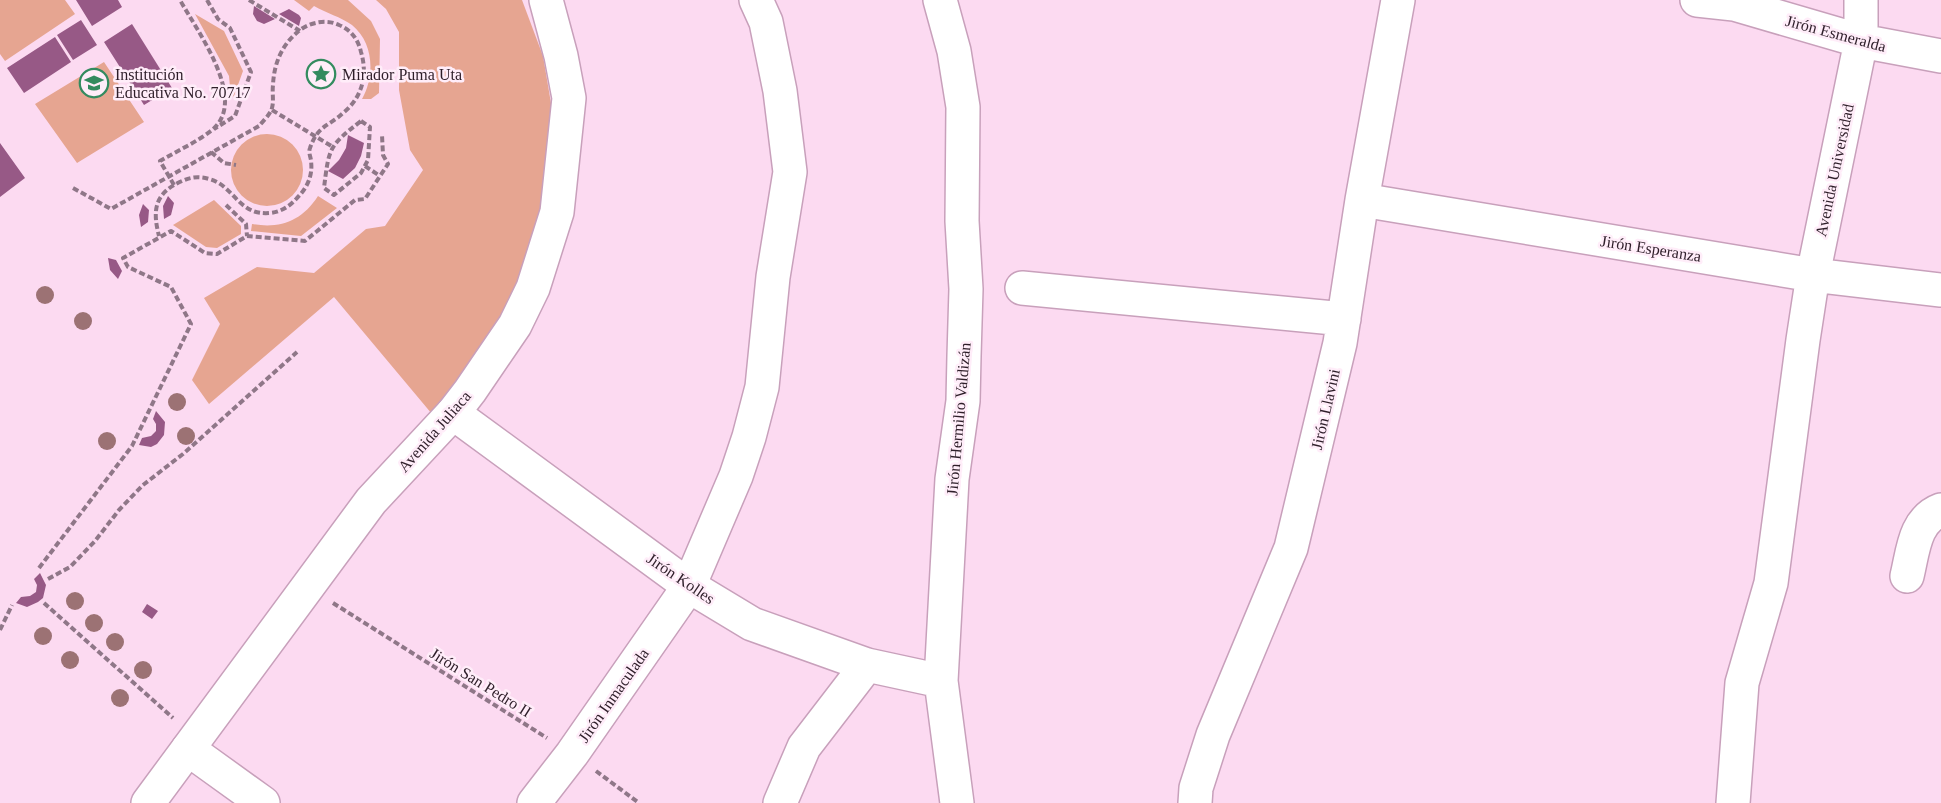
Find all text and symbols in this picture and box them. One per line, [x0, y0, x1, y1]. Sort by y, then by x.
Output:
street label: Jirón Esmeralda [1784, 12, 1888, 55]
place icon: Mirador Puma Uta [305, 58, 337, 90]
place label: Institución Educativa No. 70717 [115, 66, 251, 101]
place label: Mirador Puma Uta [342, 66, 462, 83]
school or university icon: Institución Educativa No. 70717 [78, 67, 110, 99]
street label: Avenida Universidad [1812, 102, 1857, 238]
street label: Jirón Esperanza [1599, 232, 1702, 266]
street label: Jirón Hermilio Valdizán [943, 342, 974, 496]
street label: Jirón Llavini [1308, 367, 1343, 451]
street label: Avenida Juliaca [395, 387, 474, 475]
street label: Jirón Kolles [644, 550, 718, 607]
street label: Jirón San Pedro II [427, 644, 534, 720]
street label: Jirón Inmaculada [575, 645, 652, 745]

